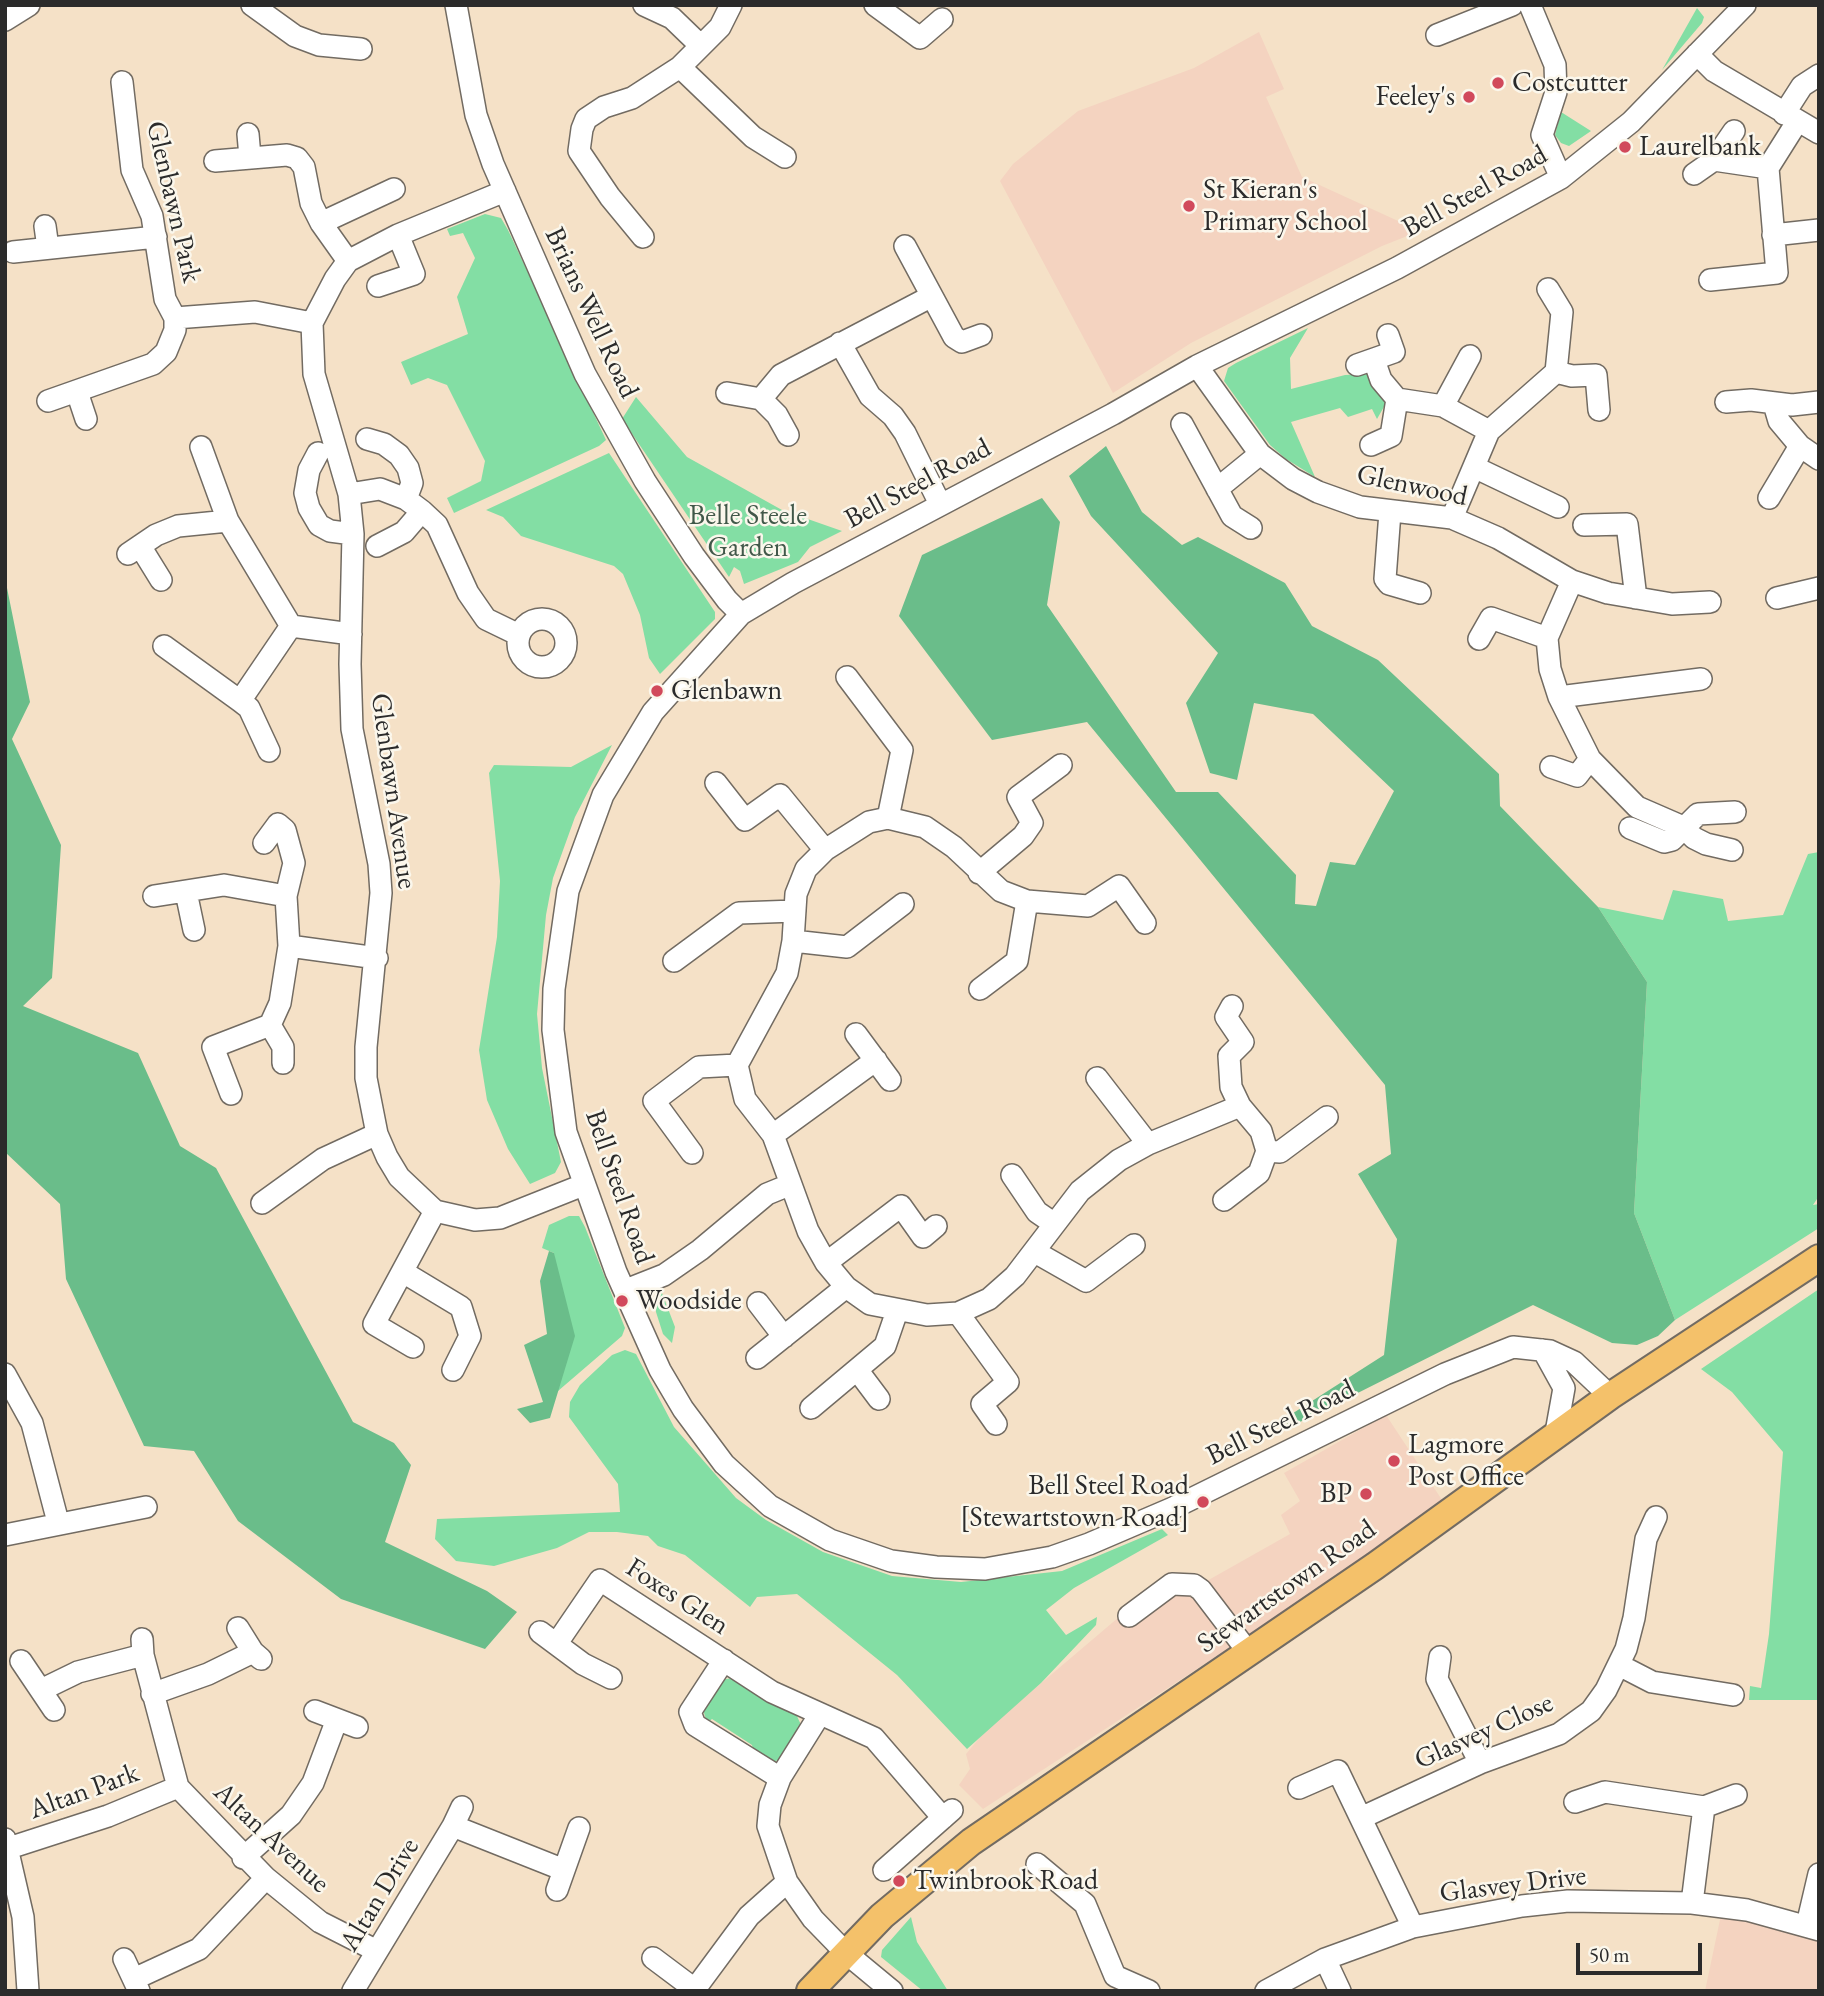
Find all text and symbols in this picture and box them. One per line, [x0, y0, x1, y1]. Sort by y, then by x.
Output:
place label: Costcutter [1512, 66, 1628, 100]
marker: Costcutter [1490, 75, 1506, 91]
place label: Feeley's [1375, 80, 1455, 114]
marker: Feeley's [1461, 89, 1477, 105]
street label: Glenbawn Park [138, 118, 208, 286]
place label: Laurelbank [1639, 130, 1761, 164]
street label: Bell Steel Road [1397, 138, 1553, 246]
marker: Laurelbank [1617, 139, 1633, 155]
place label: St Kieran's Primary School [1203, 173, 1368, 239]
marker: St Kieran's Primary School [1181, 198, 1197, 214]
street label: Brians Well Road [537, 222, 645, 404]
street label: Bell Steel Road [839, 431, 997, 537]
street label: Glenwood [1353, 458, 1471, 514]
park label: Belle Steele Garden [689, 499, 807, 565]
place label: Glenbawn [671, 674, 782, 708]
marker: Glenbawn [649, 683, 665, 699]
street label: Glenbawn Avenue [363, 691, 423, 891]
street label: Bell Steel Road [577, 1106, 661, 1268]
place label: Woodside [636, 1284, 742, 1318]
marker: Woodside [614, 1293, 630, 1309]
street label: Bell Steel Road [1201, 1373, 1361, 1473]
place label: Lagmore Post Office [1408, 1428, 1524, 1494]
marker: Lagmore Post Office [1386, 1453, 1402, 1469]
place label: Bell Steel Road [Stewartstown Road] [960, 1469, 1189, 1535]
place label: BP [1320, 1477, 1352, 1511]
marker: BP [1358, 1486, 1374, 1502]
marker: Bell Steel Road [Stewartstown Road] [1195, 1494, 1211, 1510]
street label: Stewartstown Road [1191, 1513, 1383, 1661]
street label: Foxes Glen [619, 1551, 735, 1643]
street label: Glasvey Close [1410, 1687, 1558, 1777]
street label: Altan Park [25, 1757, 143, 1827]
street label: Altan Avenue [206, 1776, 336, 1900]
street label: Altan Drive [333, 1832, 427, 1958]
street label: Glasvey Drive [1438, 1859, 1588, 1911]
place label: Twinbrook Road [913, 1864, 1098, 1898]
marker: Twinbrook Road [891, 1873, 907, 1889]
scale bar [1579, 1930, 1705, 1974]
text: 50 m [1589, 1941, 1630, 1968]

